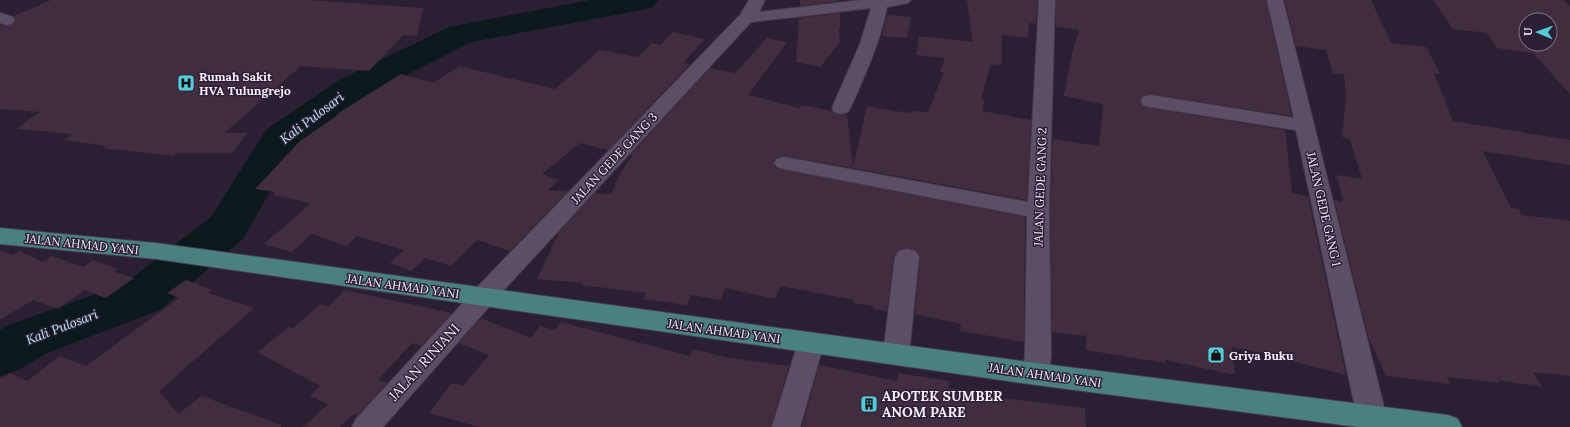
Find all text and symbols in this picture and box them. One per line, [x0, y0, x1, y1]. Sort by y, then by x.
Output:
north arrow [1518, 12, 1558, 52]
text: U [1521, 27, 1535, 36]
place label: Rumah Sakit HVA Tulungrejo [199, 69, 291, 98]
hospital icon: Rumah Sakit HVA Tulungrejo [176, 73, 196, 93]
water label: Kali Pulosari [277, 88, 348, 148]
street label: JALAN GEDE GANG 3 [567, 109, 660, 207]
street label: JALAN GEDE GANG 2 [1030, 127, 1050, 248]
street label: JALAN GEDE GANG 1 [1303, 149, 1344, 268]
street label: JALAN AHMAD YANI [24, 230, 139, 257]
street label: JALAN AHMAD YANI [345, 271, 460, 301]
water label: Kali Pulosari [24, 305, 101, 349]
street label: JALAN AHMAD YANI [666, 316, 781, 346]
street label: JALAN RINJANI [384, 320, 464, 405]
shop icon: Griya Buku [1206, 345, 1226, 365]
place label: Griya Buku [1229, 348, 1294, 363]
street label: JALAN AHMAD YANI [987, 360, 1102, 390]
place label: APOTEK SUMBER ANOM PARE [882, 387, 1003, 421]
building icon: APOTEK SUMBER ANOM PARE [859, 394, 879, 414]

